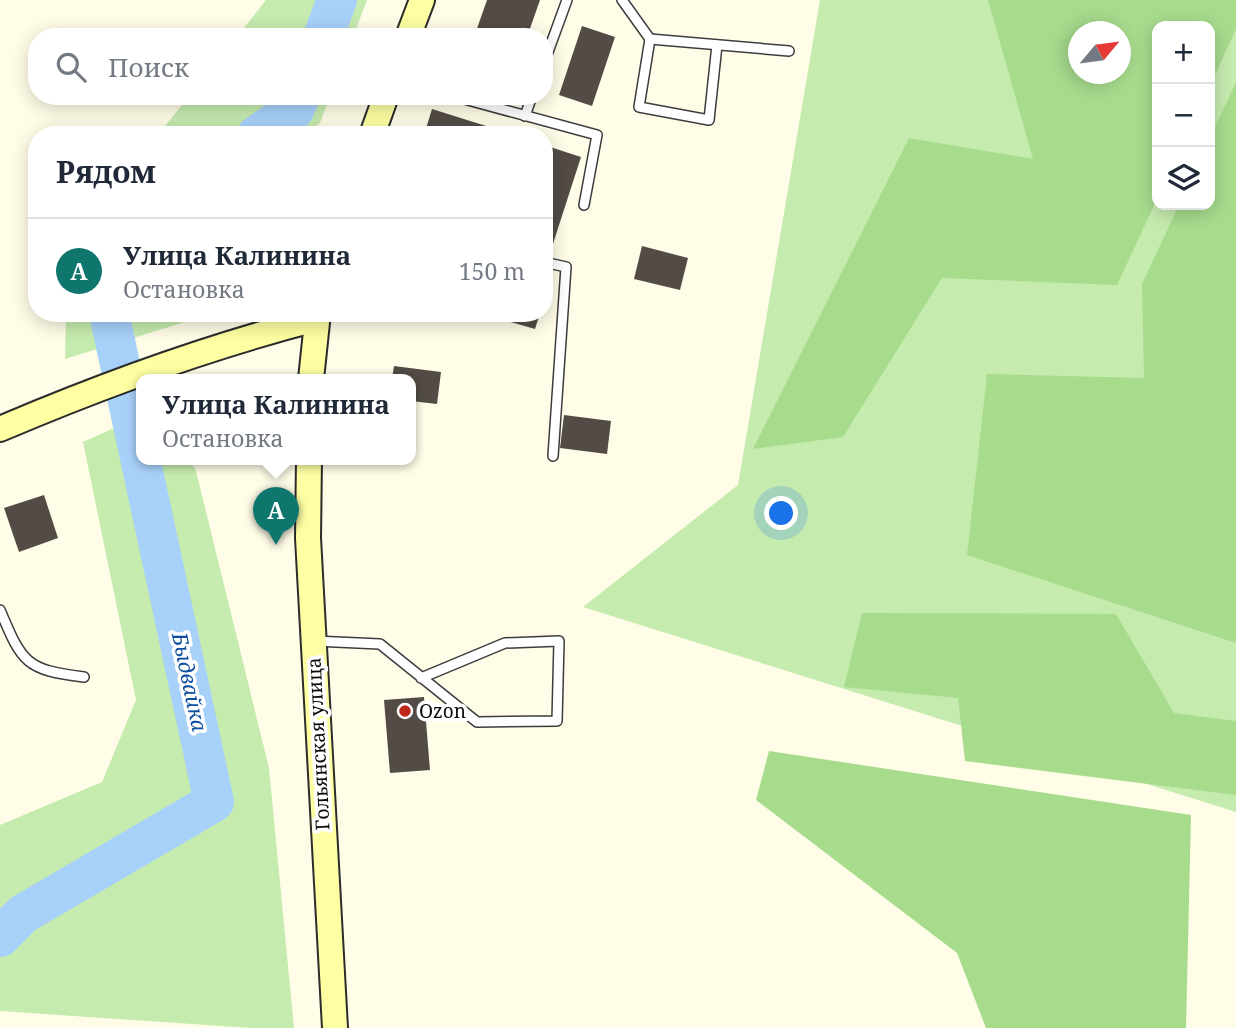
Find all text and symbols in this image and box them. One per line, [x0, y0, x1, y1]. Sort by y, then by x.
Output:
north arrow [1068, 21, 1131, 84]
map controls [1152, 21, 1215, 210]
button: + [1152, 21, 1215, 84]
search box [28, 28, 553, 105]
icon: search [52, 48, 90, 86]
text: Поиск [108, 49, 189, 85]
button: − [1152, 84, 1215, 147]
button: layers [1152, 147, 1215, 210]
text: Рядом [56, 151, 156, 192]
text: Улица Калинина [123, 237, 351, 273]
text: A [70, 255, 88, 287]
text: 150 m [459, 255, 525, 287]
text: Остановка [123, 273, 245, 305]
popup [136, 374, 416, 465]
text: Улица Калинина [162, 386, 390, 422]
text: Остановка [162, 422, 284, 454]
pin: A [253, 487, 299, 545]
your location [764, 496, 798, 530]
water label: Быдвайка [166, 629, 214, 734]
street label: Гольянская улица [300, 657, 336, 831]
place label: Ozon [419, 698, 466, 724]
marker: Ozon [397, 703, 413, 719]

